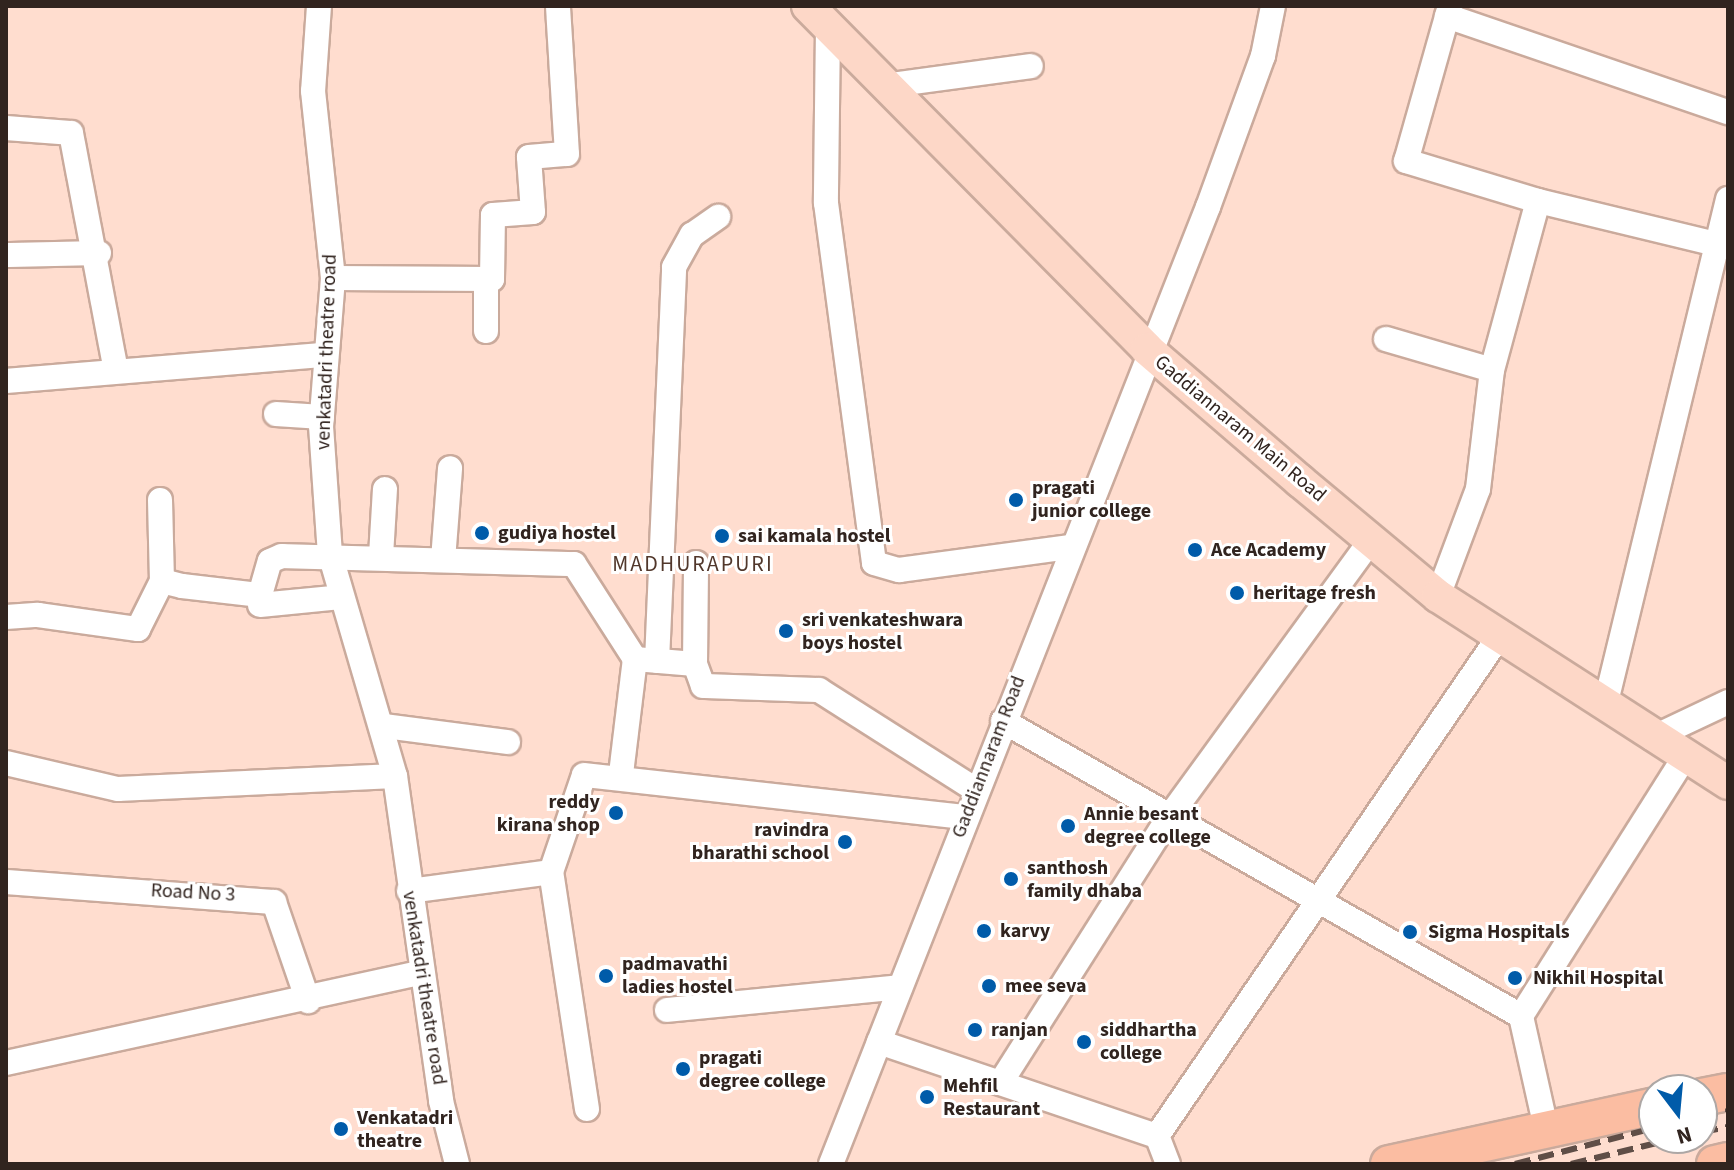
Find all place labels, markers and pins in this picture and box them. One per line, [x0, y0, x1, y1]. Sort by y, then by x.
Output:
place label: pragati junior college [1032, 476, 1151, 523]
marker: pragati junior college [1007, 491, 1025, 509]
place label: gudiya hostel [498, 521, 616, 545]
marker: gudiya hostel [473, 524, 491, 542]
place label: sai kamala hostel [738, 524, 890, 548]
marker: sai kamala hostel [713, 527, 731, 545]
place label: Ace Academy [1211, 538, 1326, 562]
marker: Ace Academy [1186, 541, 1204, 559]
place label: heritage fresh [1253, 581, 1376, 605]
marker: heritage fresh [1228, 584, 1246, 602]
place label: sri venkateshwara boys hostel [802, 608, 963, 655]
marker: sri venkateshwara boys hostel [777, 622, 795, 640]
place label: reddy kirana shop [497, 790, 600, 837]
place label: Annie besant degree college [1084, 802, 1211, 849]
marker: reddy kirana shop [607, 804, 625, 822]
marker: Annie besant degree college [1059, 817, 1077, 835]
place label: ravindra bharathi school [692, 818, 829, 865]
marker: ravindra bharathi school [836, 833, 854, 851]
place label: santhosh family dhaba [1027, 856, 1142, 903]
marker: santhosh family dhaba [1002, 870, 1020, 888]
place label: karvy [1000, 919, 1050, 943]
place label: Sigma Hospitals [1428, 920, 1570, 944]
marker: Sigma Hospitals [1399, 921, 1421, 943]
marker: karvy [975, 922, 993, 940]
place label: padmavathi ladies hostel [622, 952, 733, 999]
place label: Nikhil Hospital [1533, 966, 1663, 990]
marker: padmavathi ladies hostel [597, 967, 615, 985]
marker: Nikhil Hospital [1504, 967, 1526, 989]
place label: mee seva [1005, 974, 1087, 998]
marker: mee seva [980, 977, 998, 995]
place label: ranjan [991, 1018, 1048, 1042]
place label: siddhartha college [1100, 1018, 1197, 1065]
marker: ranjan [966, 1021, 984, 1039]
marker: siddhartha college [1075, 1033, 1093, 1051]
place label: pragati degree college [699, 1046, 826, 1093]
marker: pragati degree college [674, 1060, 692, 1078]
place label: Mehfil Restaurant [943, 1074, 1040, 1121]
marker: Mehfil Restaurant [918, 1088, 936, 1106]
place label: Venkatadri theatre [357, 1106, 453, 1153]
marker: Venkatadri theatre [332, 1120, 350, 1138]

